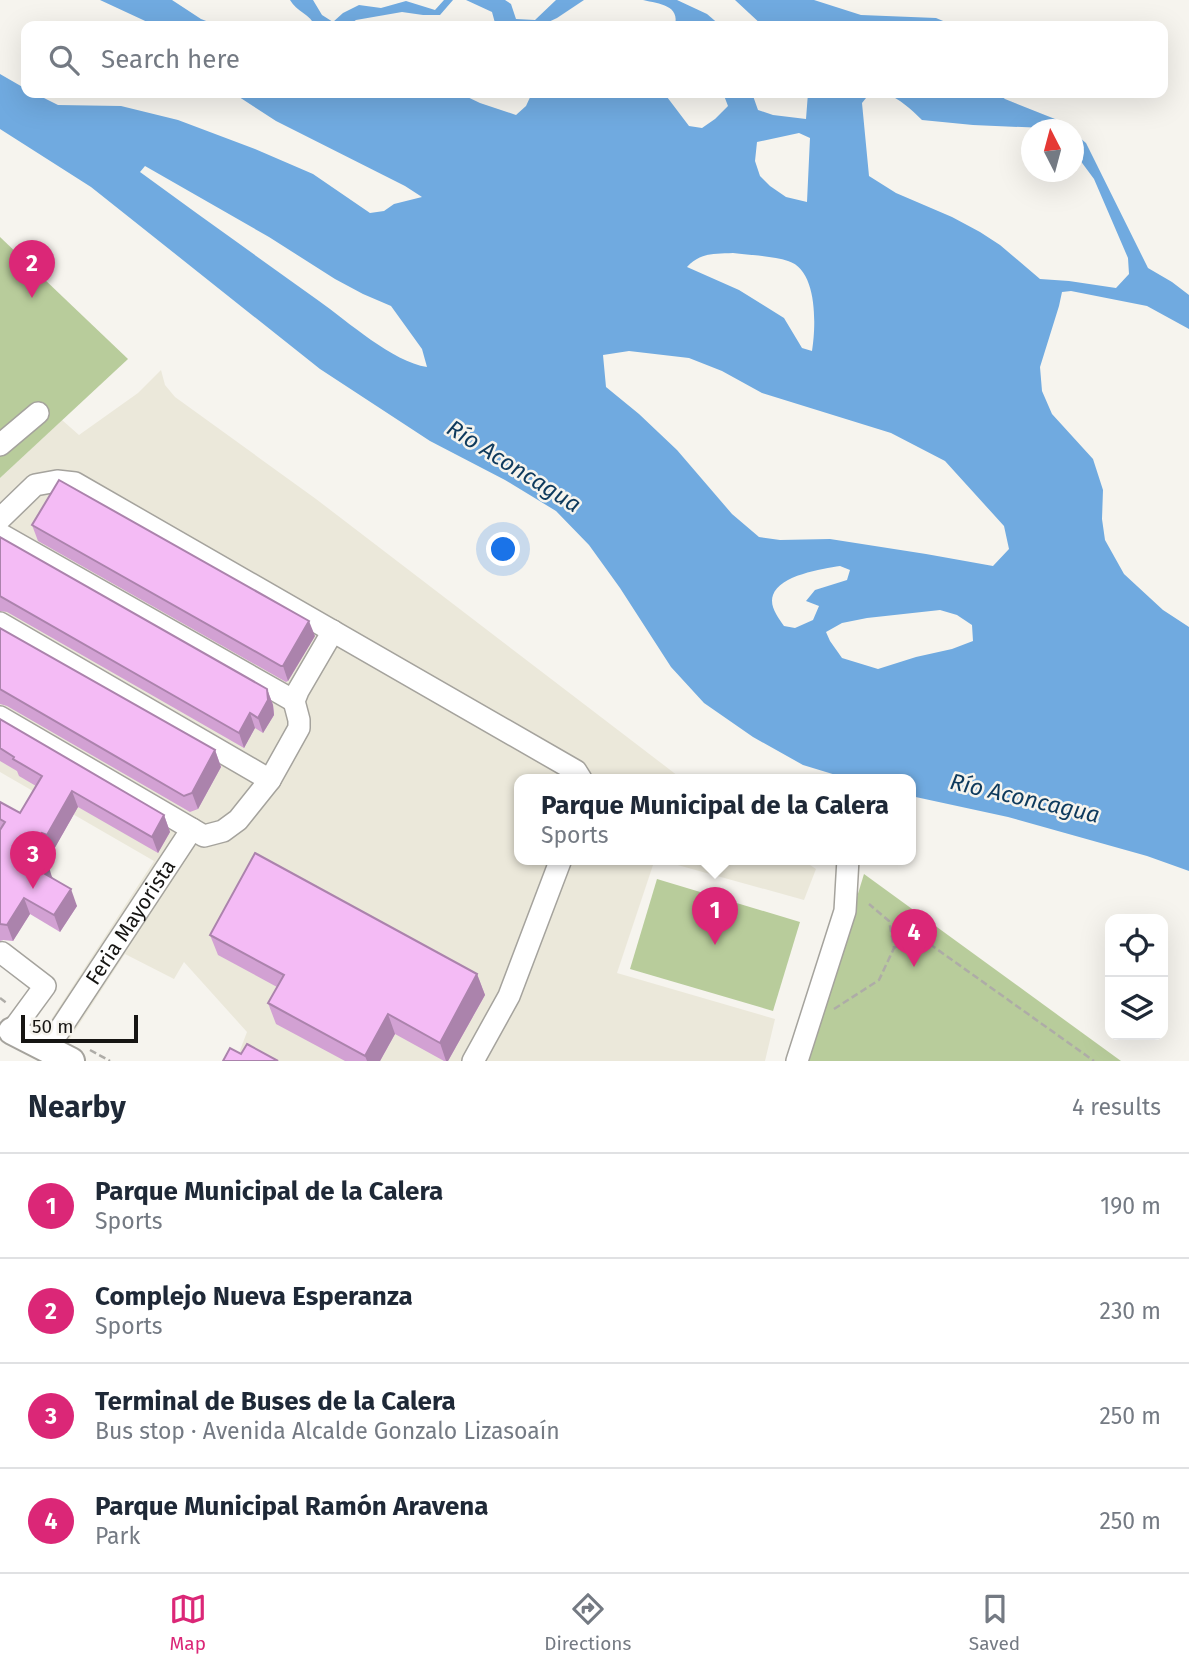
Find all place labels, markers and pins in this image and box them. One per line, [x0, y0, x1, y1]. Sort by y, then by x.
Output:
pin: 2 [9, 240, 55, 298]
pin: 3 [10, 831, 56, 889]
pin: 1 [692, 887, 738, 945]
pin: 4 [891, 909, 937, 967]

